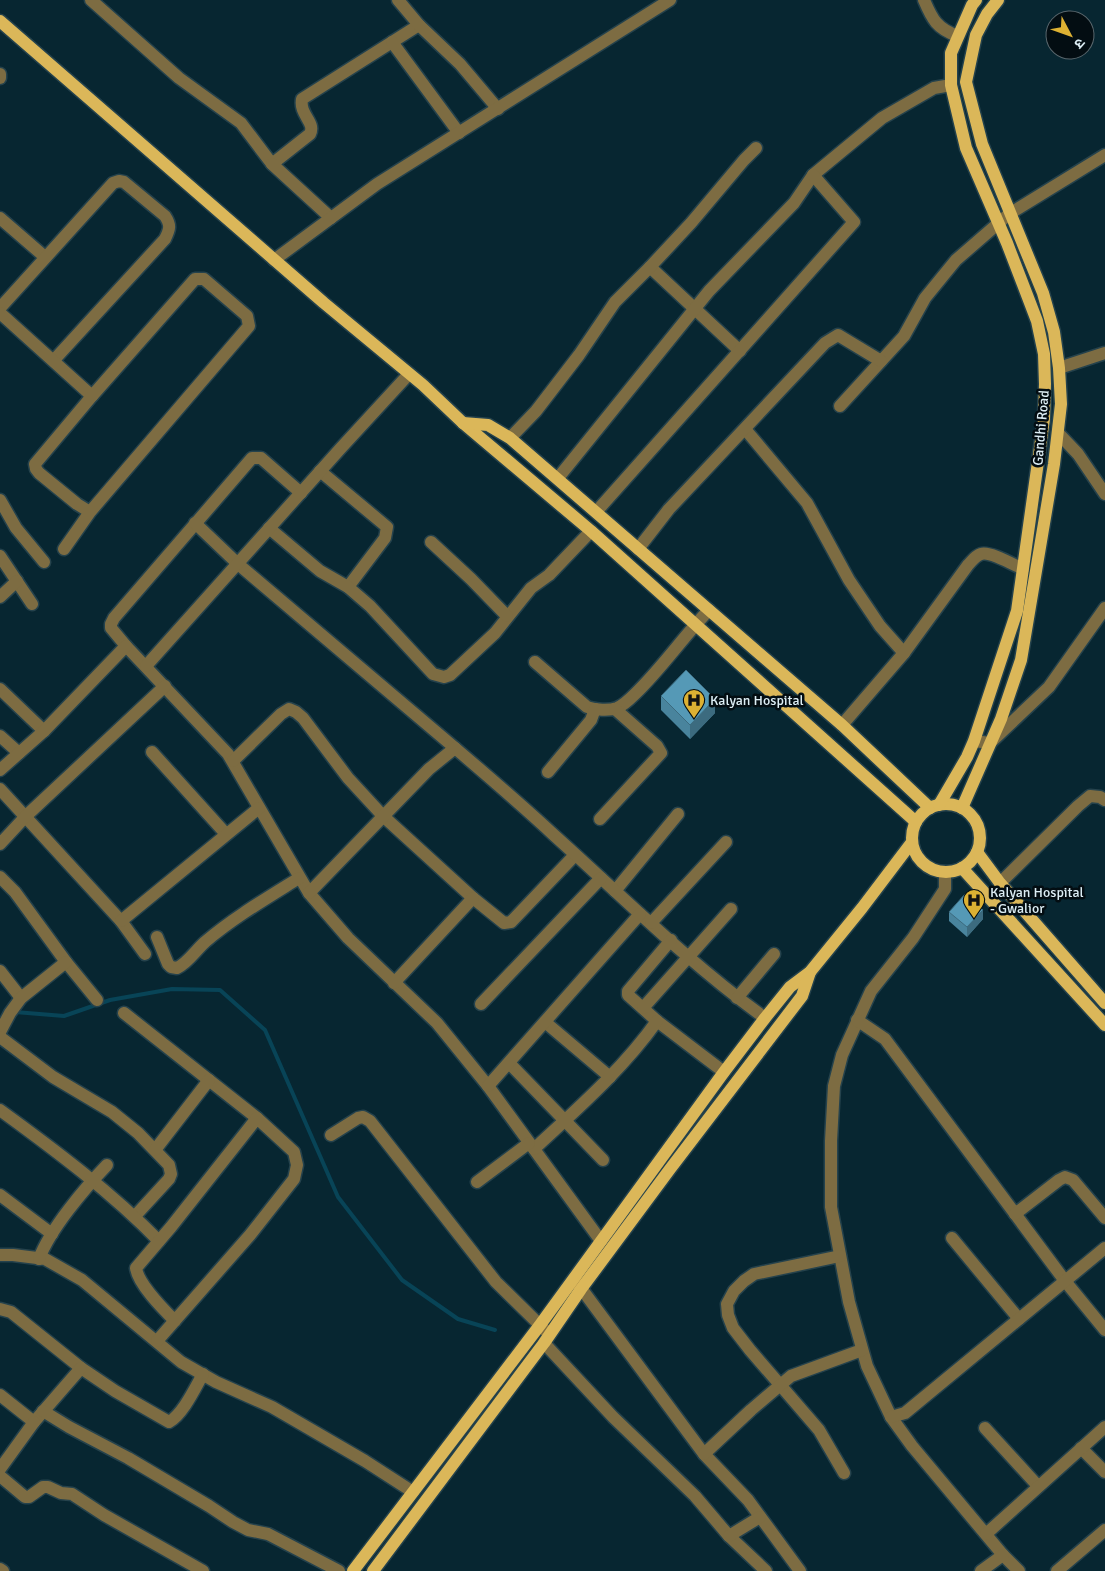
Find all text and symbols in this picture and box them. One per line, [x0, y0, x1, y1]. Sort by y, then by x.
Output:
north arrow [1045, 10, 1095, 60]
text: उ [1070, 35, 1089, 52]
street label: Gandhi Road [1029, 390, 1053, 466]
hospital icon: Kalyan Hospital [682, 688, 706, 719]
place label: Kalyan Hospital [710, 692, 804, 709]
place label: Kalyan Hospital - Gwalior [990, 884, 1084, 917]
hospital icon: Kalyan Hospital - Gwalior [962, 888, 986, 919]

